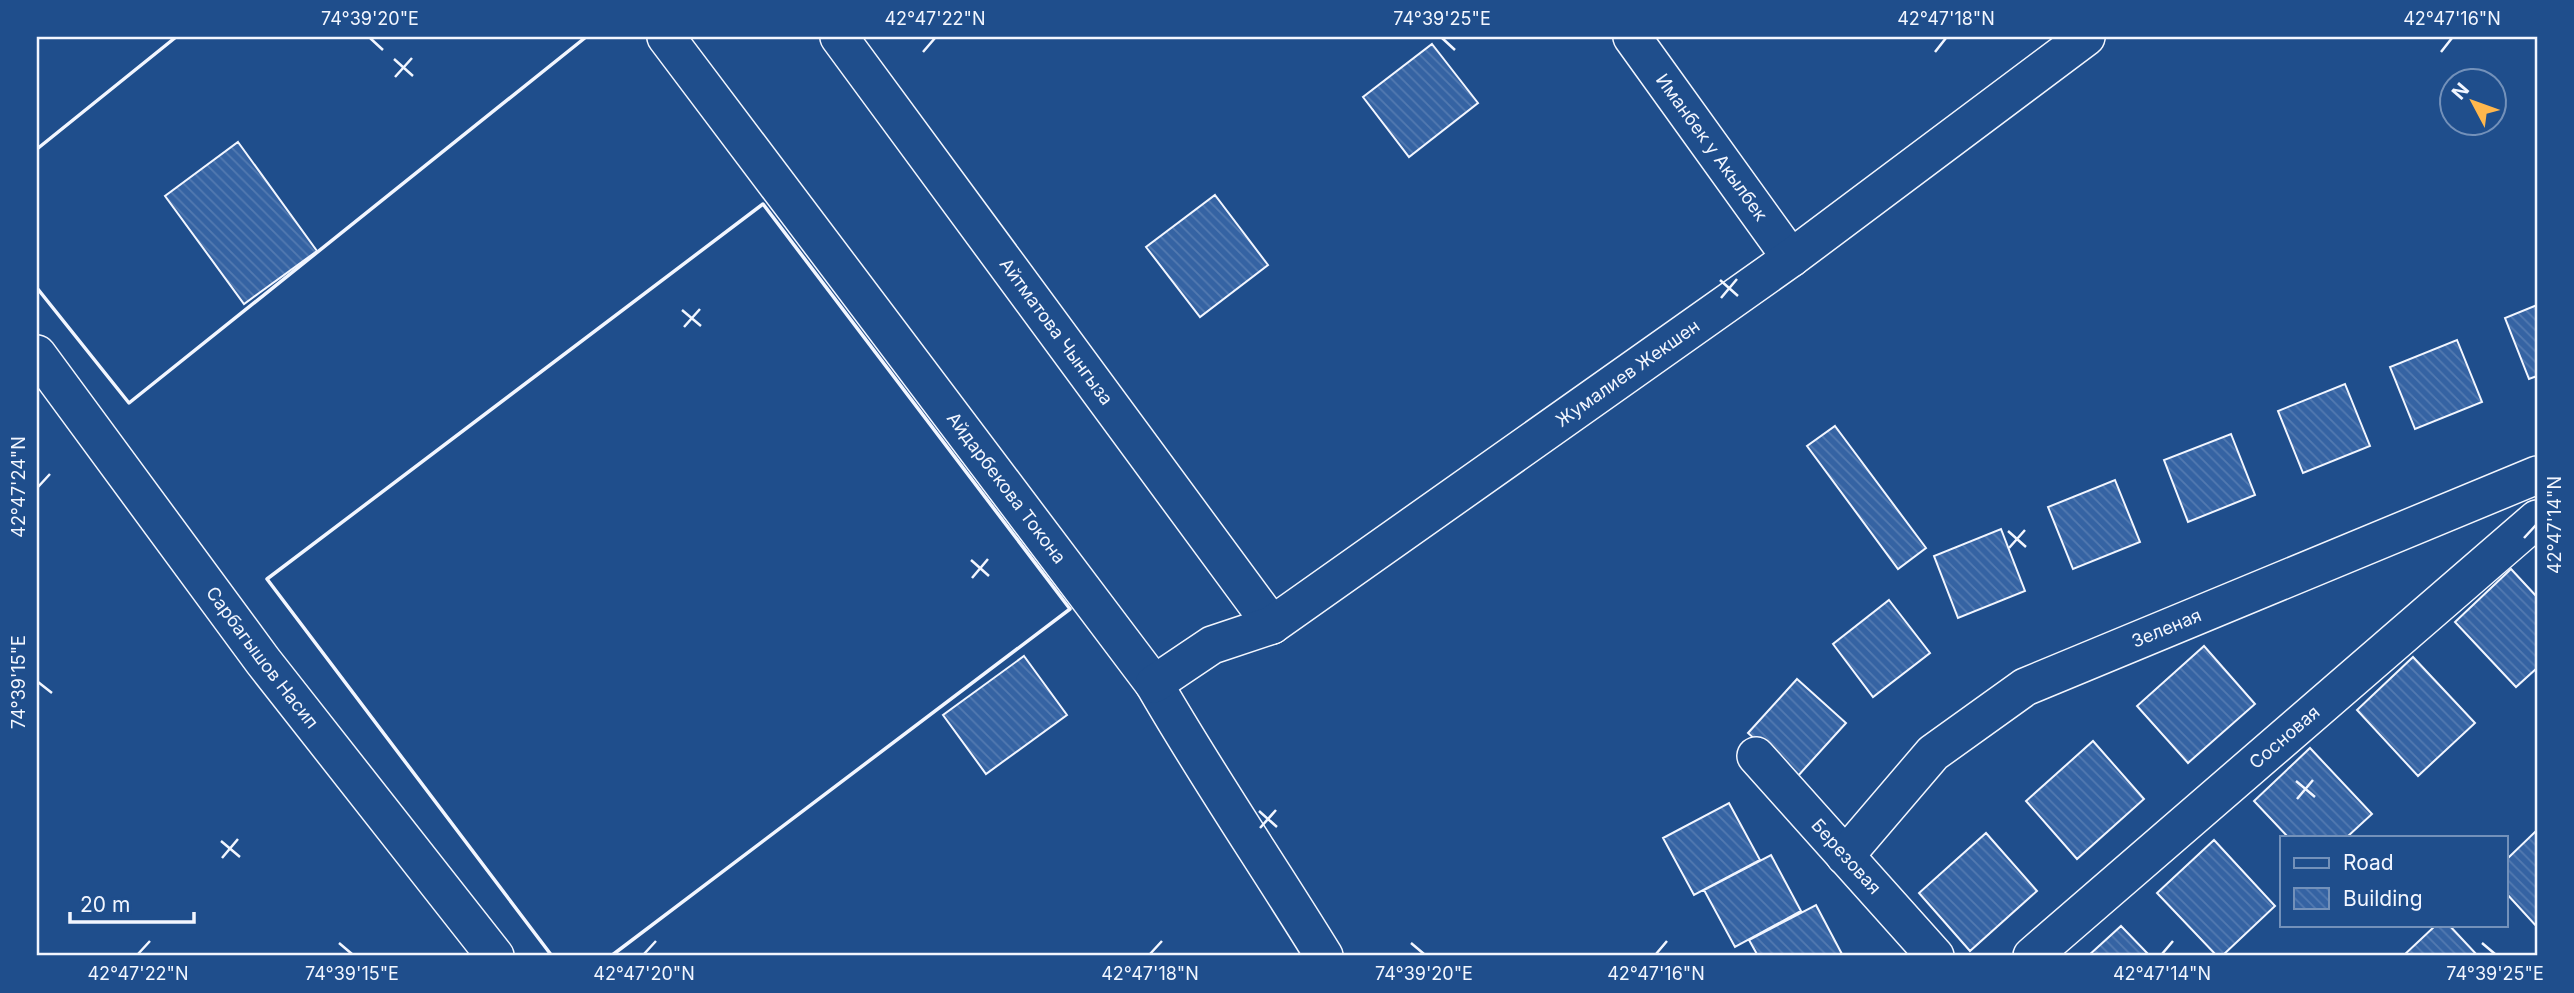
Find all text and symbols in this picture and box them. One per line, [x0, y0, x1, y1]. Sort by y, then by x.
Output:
text: 74°39'20"E [321, 8, 419, 29]
text: 42°47'22"N [884, 8, 986, 29]
text: 74°39'25"E [1393, 8, 1491, 29]
text: 42°47'18"N [1897, 8, 1995, 29]
text: 42°47'16"N [2403, 8, 2501, 29]
north arrow [2438, 66, 2508, 136]
street label: Иманбек у Акылбек [1652, 69, 1772, 225]
text: N [2447, 78, 2474, 104]
street label: Айтматова Чынгыза [996, 254, 1117, 409]
street label: Жумалиев Жекшен [1552, 315, 1704, 431]
street label: Айдарбекова Токона [943, 408, 1070, 568]
text: 42°47'24"N [8, 436, 29, 538]
text: 42°47'14"N [2544, 476, 2565, 574]
street label: Сарбагышов Насип [202, 582, 323, 732]
street label: Зеленая [2129, 604, 2204, 652]
text: 74°39'15"E [8, 635, 29, 729]
street label: Сосновая [2245, 701, 2324, 773]
street label: Березовая [1807, 814, 1885, 898]
legend [2280, 836, 2508, 926]
text: Road [2343, 850, 2394, 875]
scale bar [70, 881, 194, 925]
text: Building [2343, 886, 2423, 911]
text: 20 m [80, 892, 130, 917]
text: 42°47'22"N [87, 963, 189, 984]
text: 74°39'15"E [305, 963, 399, 984]
text: 42°47'20"N [593, 963, 695, 984]
text: 42°47'18"N [1101, 963, 1199, 984]
text: 74°39'20"E [1375, 963, 1473, 984]
text: 42°47'16"N [1607, 963, 1705, 984]
text: 42°47'14"N [2113, 963, 2211, 984]
text: 74°39'25"E [2446, 963, 2544, 984]

